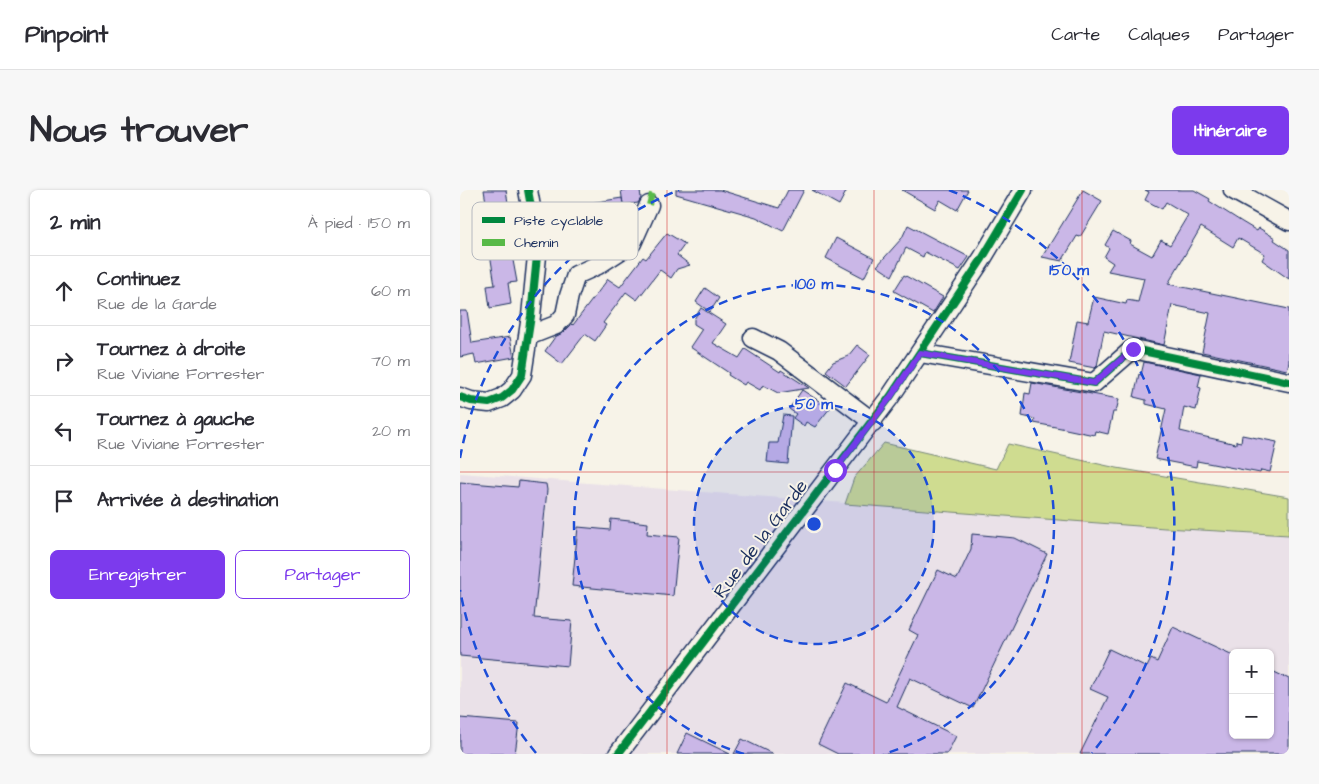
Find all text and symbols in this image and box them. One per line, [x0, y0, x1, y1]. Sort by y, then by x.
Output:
text: Pinpoint [25, 18, 108, 52]
text: Carte [1051, 22, 1100, 47]
text: Calques [1128, 22, 1190, 47]
text: Partager [1218, 22, 1294, 47]
text: Nous trouver [30, 106, 248, 155]
button: Itinéraire [1172, 106, 1289, 155]
legend [472, 202, 638, 260]
text: 2 min [50, 208, 100, 237]
text: Piste cyclable [514, 211, 604, 231]
text: À pied · 150 m [308, 212, 410, 234]
text: Chemin [514, 233, 558, 253]
text: 150 m [1049, 260, 1089, 281]
text: Continuez [97, 266, 180, 293]
text: 100 m [795, 274, 834, 295]
icon: ahead [50, 277, 78, 305]
text: 60 m [371, 280, 410, 302]
text: Rue de la Garde [97, 293, 217, 315]
text: Tournez à droite [97, 336, 245, 363]
route end [1122, 338, 1145, 361]
icon: right [50, 347, 78, 375]
text: 70 m [371, 350, 410, 372]
text: Rue Viviane Forrester [97, 363, 264, 385]
text: 50 m [795, 394, 833, 415]
text: Tournez à gauche [97, 406, 255, 433]
icon: left [50, 417, 78, 445]
text: 20 m [372, 420, 410, 442]
text: Rue Viviane Forrester [97, 433, 264, 455]
route start [824, 459, 847, 482]
street label: Rue de la Garde [707, 474, 815, 604]
icon: arrive [50, 487, 78, 515]
text: Arrivée à destination [97, 487, 278, 514]
centre of rings [805, 515, 823, 533]
button: Enregistrer [50, 550, 225, 599]
button: Partager [235, 550, 410, 599]
map controls [1229, 649, 1274, 739]
button: + [1229, 649, 1274, 694]
button: − [1229, 694, 1274, 739]

